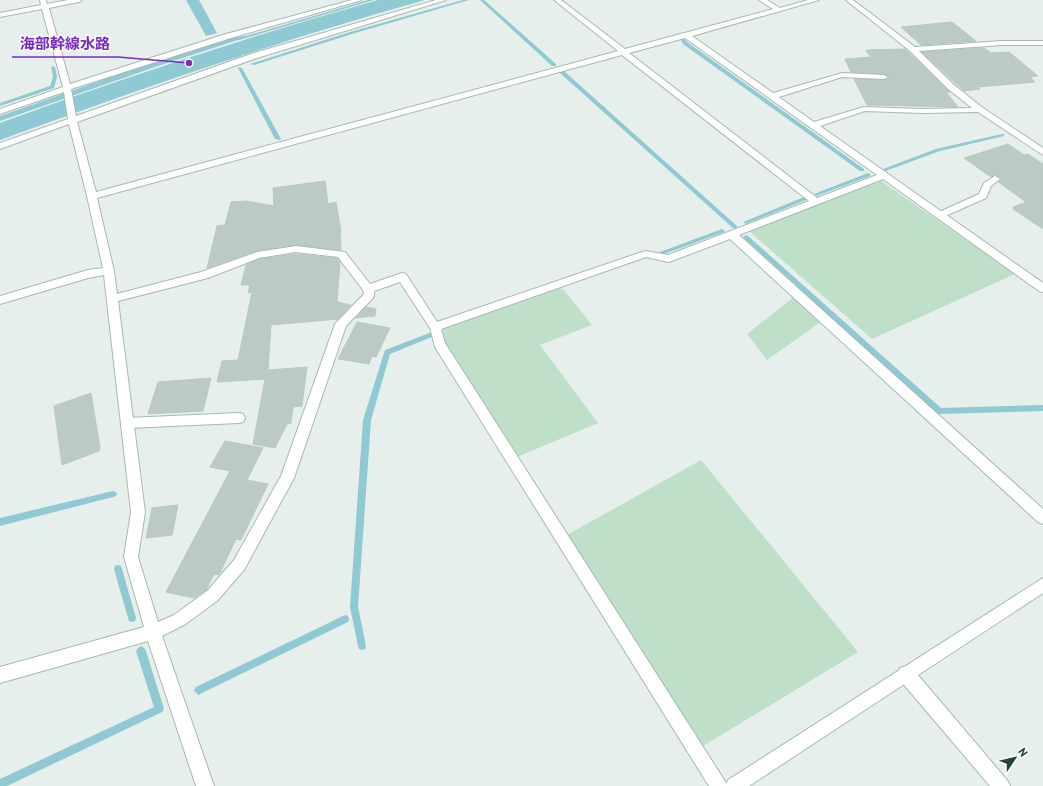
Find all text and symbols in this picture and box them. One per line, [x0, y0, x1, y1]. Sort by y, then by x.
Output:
callout: 海部幹線水路 [12, 30, 118, 57]
text: 海部幹線水路 [20, 34, 110, 53]
north arrow [995, 738, 1035, 778]
text: N [1015, 745, 1031, 759]

